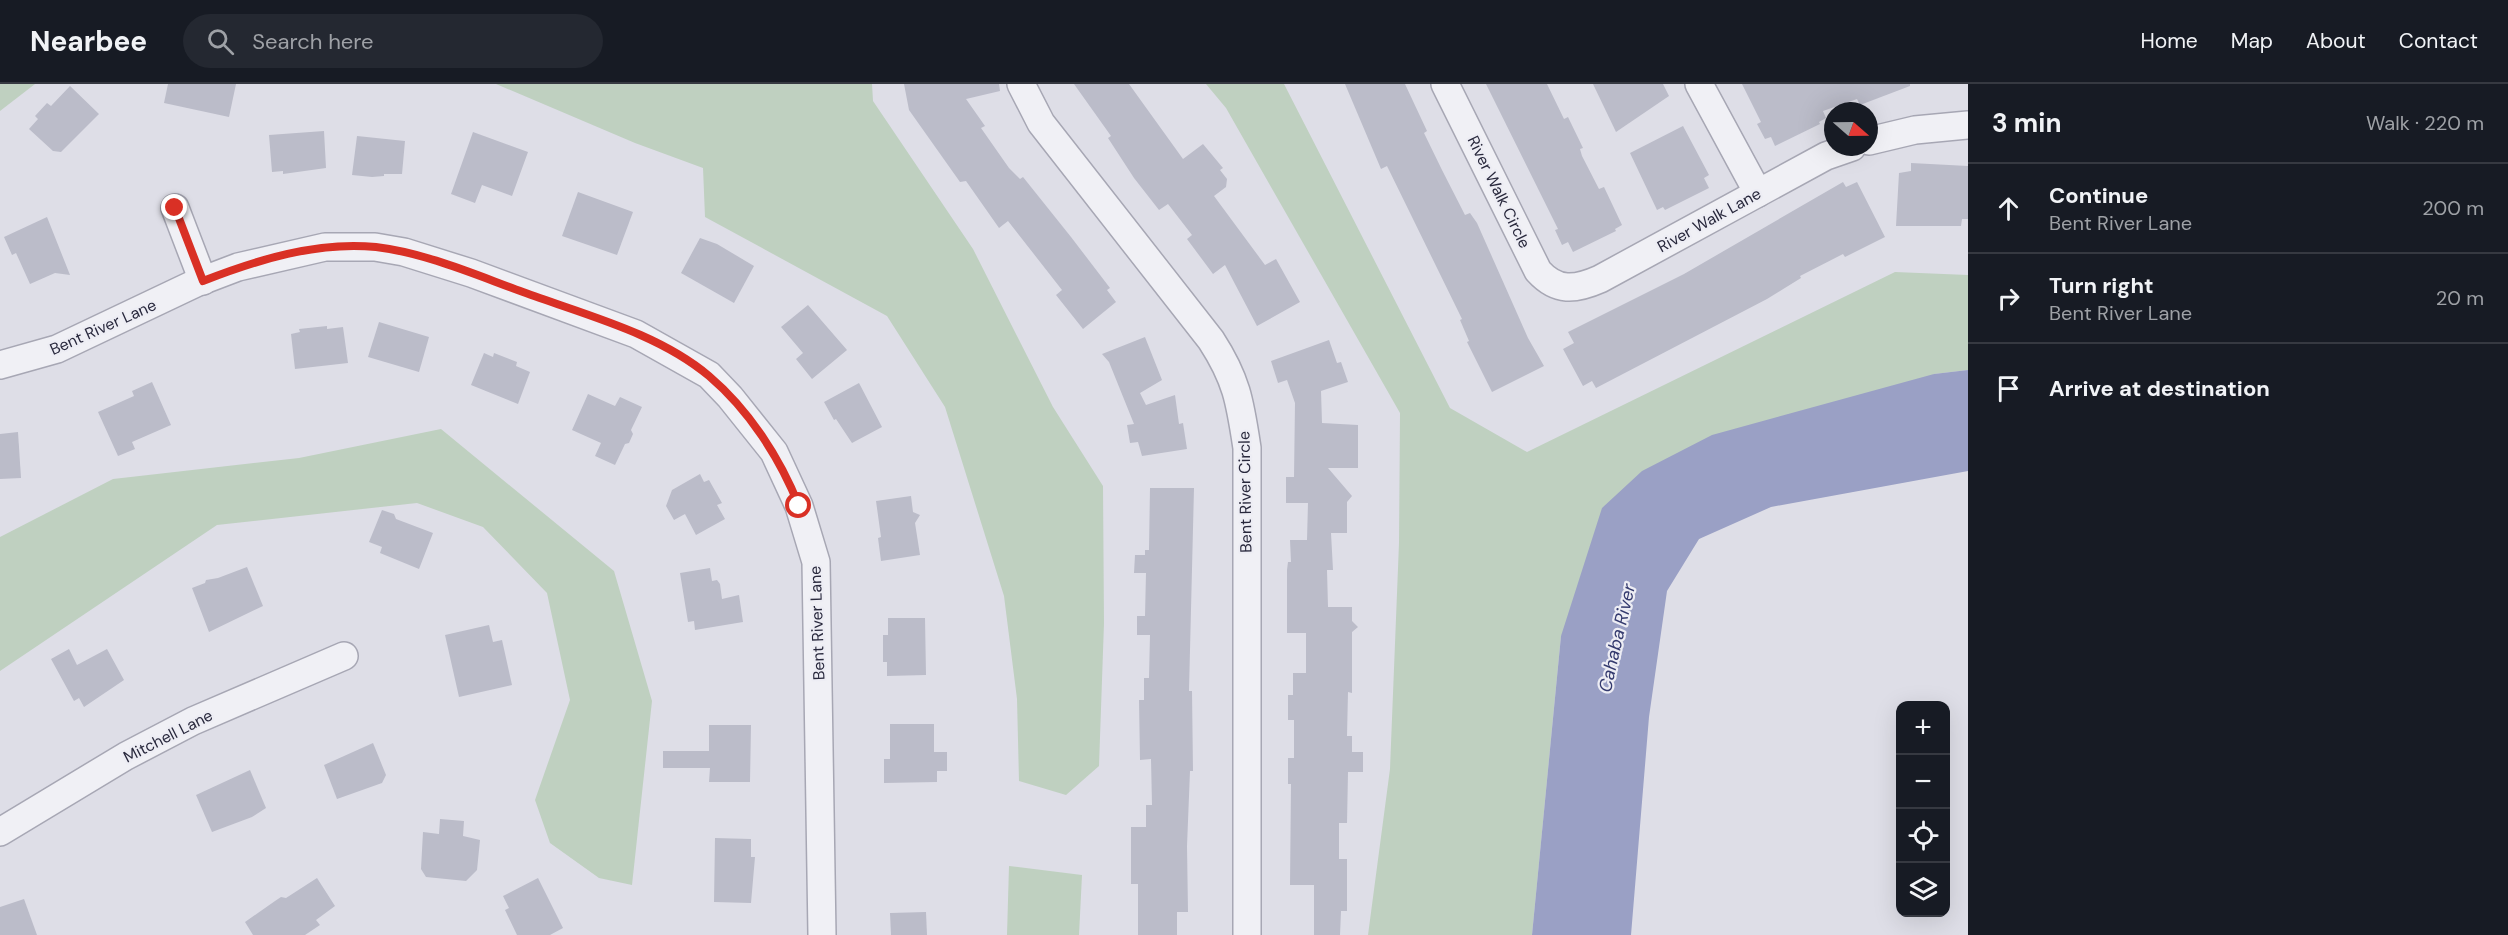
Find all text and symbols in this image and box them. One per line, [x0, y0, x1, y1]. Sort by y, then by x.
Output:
search box [183, 14, 603, 68]
text: Nearbee [30, 23, 147, 60]
icon: search [204, 25, 237, 58]
text: Search here [252, 27, 374, 56]
text: Home [2140, 27, 2198, 55]
text: Map [2231, 27, 2273, 55]
text: About [2306, 27, 2366, 55]
text: Contact [2399, 27, 2478, 55]
north arrow [1824, 102, 1878, 156]
text: 3 min [1992, 106, 2061, 140]
text: Walk · 220 m [2366, 110, 2484, 136]
street label: River Walk Circle [1463, 132, 1535, 252]
text: Continue [2049, 181, 2148, 210]
street label: River Walk Lane [1653, 183, 1765, 257]
icon: ahead [1992, 192, 2025, 225]
route end [161, 194, 187, 220]
text: 200 m [2422, 195, 2484, 221]
text: Bent River Lane [2049, 210, 2192, 236]
text: Turn right [2049, 271, 2154, 300]
icon: right [1992, 282, 2025, 315]
text: 20 m [2436, 285, 2484, 311]
street label: Bent River Lane [46, 294, 160, 360]
text: Bent River Lane [2049, 300, 2192, 326]
icon: arrive [1992, 372, 2025, 405]
text: Arrive at destination [2049, 374, 2270, 403]
street label: Bent River Circle [1233, 431, 1257, 553]
route start [785, 492, 811, 518]
street label: Bent River Lane [805, 565, 829, 681]
water label: Cahaba River [1593, 580, 1641, 695]
map controls [1896, 701, 1950, 917]
button: + [1896, 701, 1950, 755]
street label: Mitchell Lane [120, 704, 216, 768]
button: − [1896, 755, 1950, 809]
button: locate [1896, 809, 1950, 863]
button: layers [1896, 863, 1950, 917]

